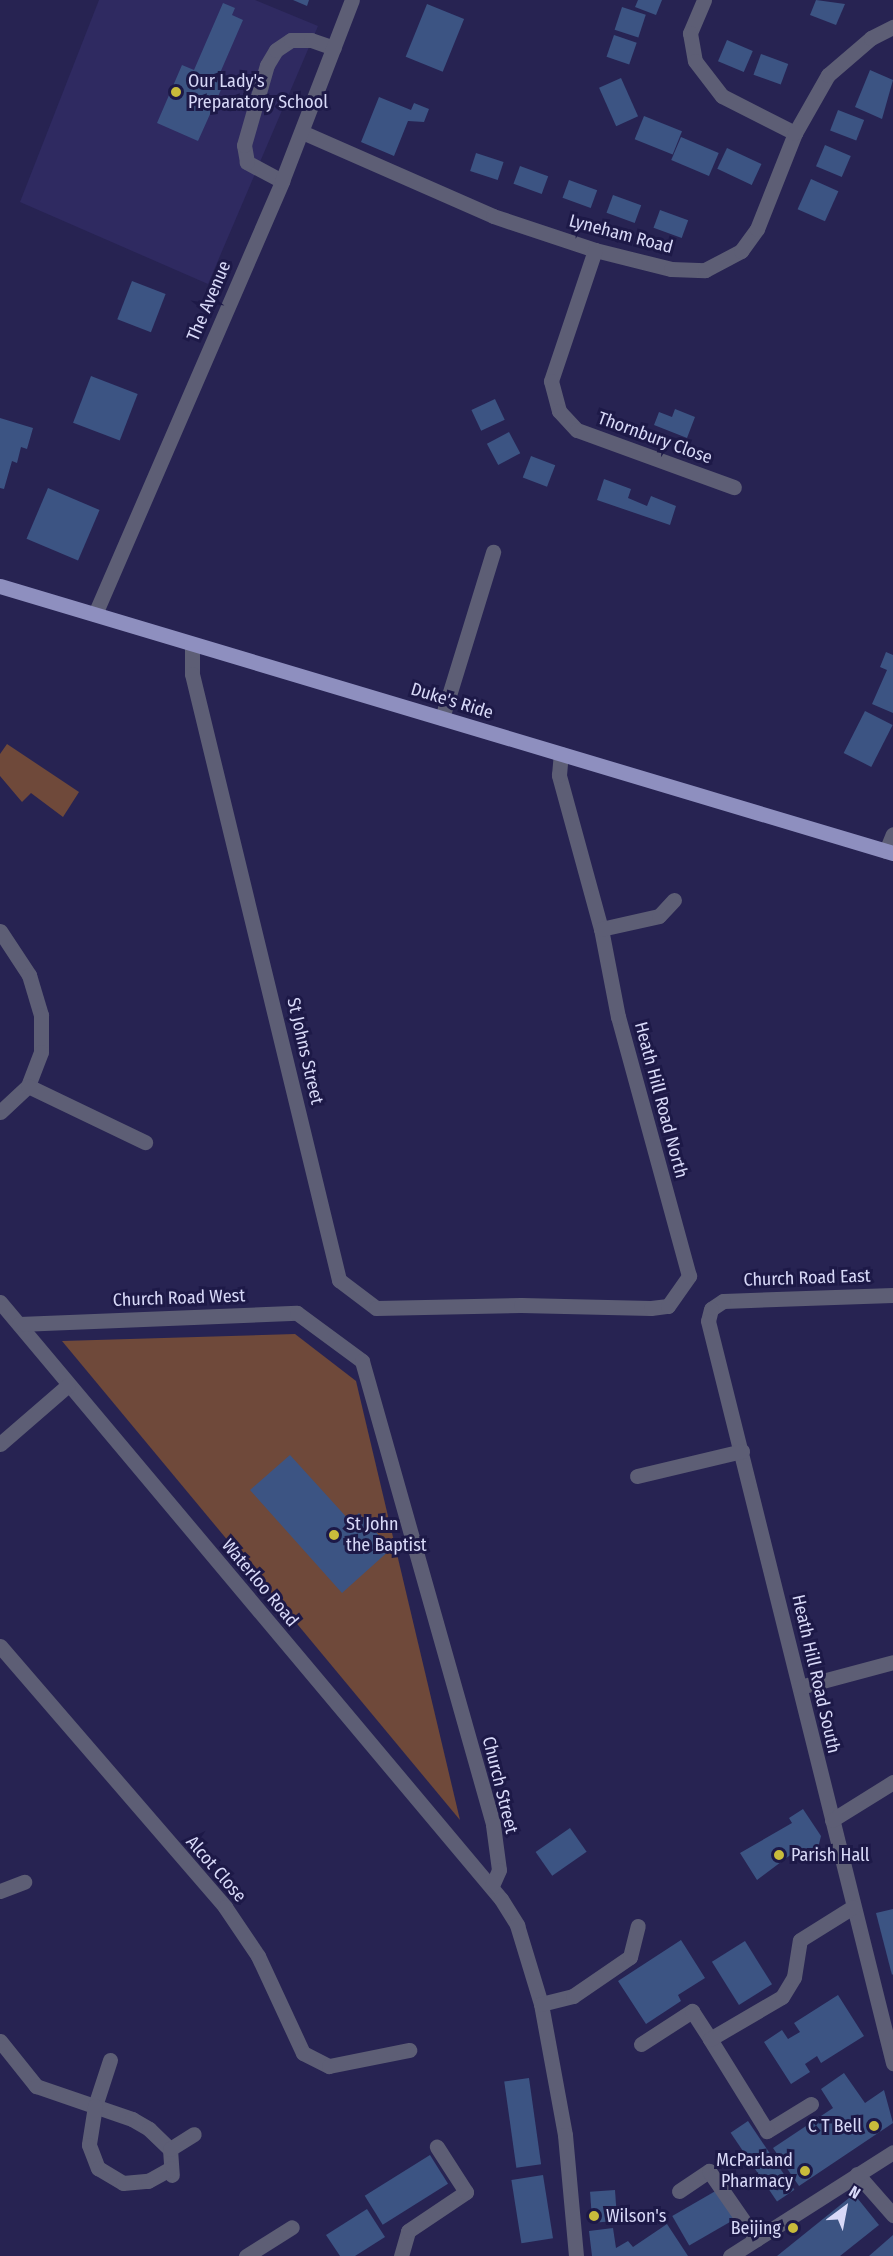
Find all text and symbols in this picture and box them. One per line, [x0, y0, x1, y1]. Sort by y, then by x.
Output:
place label: Our Lady's Preparatory School [188, 71, 328, 113]
marker: Our Lady's Preparatory School [169, 85, 183, 99]
street label: Lyneham Road [567, 210, 675, 258]
street label: The Avenue [182, 258, 236, 344]
street label: Thornbury Close [595, 407, 715, 469]
street label: Duke's Ride [408, 678, 496, 724]
street label: St Johns Street [282, 996, 328, 1106]
street label: Heath Hill Road North [630, 1020, 692, 1180]
street label: Church Road East [743, 1265, 871, 1291]
street label: Church Road West [112, 1285, 246, 1311]
place label: St John the Baptist [346, 1514, 427, 1556]
marker: St John the Baptist [327, 1528, 341, 1542]
street label: Waterloo Road [217, 1535, 303, 1631]
street label: Heath Hill Road South [787, 1593, 845, 1755]
street label: Church Street [478, 1734, 522, 1836]
street label: Alcot Close [181, 1831, 251, 1907]
place label: Parish Hall [791, 1844, 870, 1866]
marker: Parish Hall [772, 1848, 786, 1862]
place label: C T Bell [808, 2115, 862, 2137]
marker: C T Bell [867, 2119, 881, 2133]
place label: McParland Pharmacy [716, 2150, 793, 2192]
marker: McParland Pharmacy [798, 2164, 812, 2178]
north arrow [815, 2178, 875, 2238]
text: N [846, 2182, 864, 2203]
place label: Wilson's [606, 2205, 666, 2227]
marker: Wilson's [587, 2209, 601, 2223]
place label: Beijing [731, 2217, 781, 2239]
marker: Beijing [786, 2221, 800, 2235]

